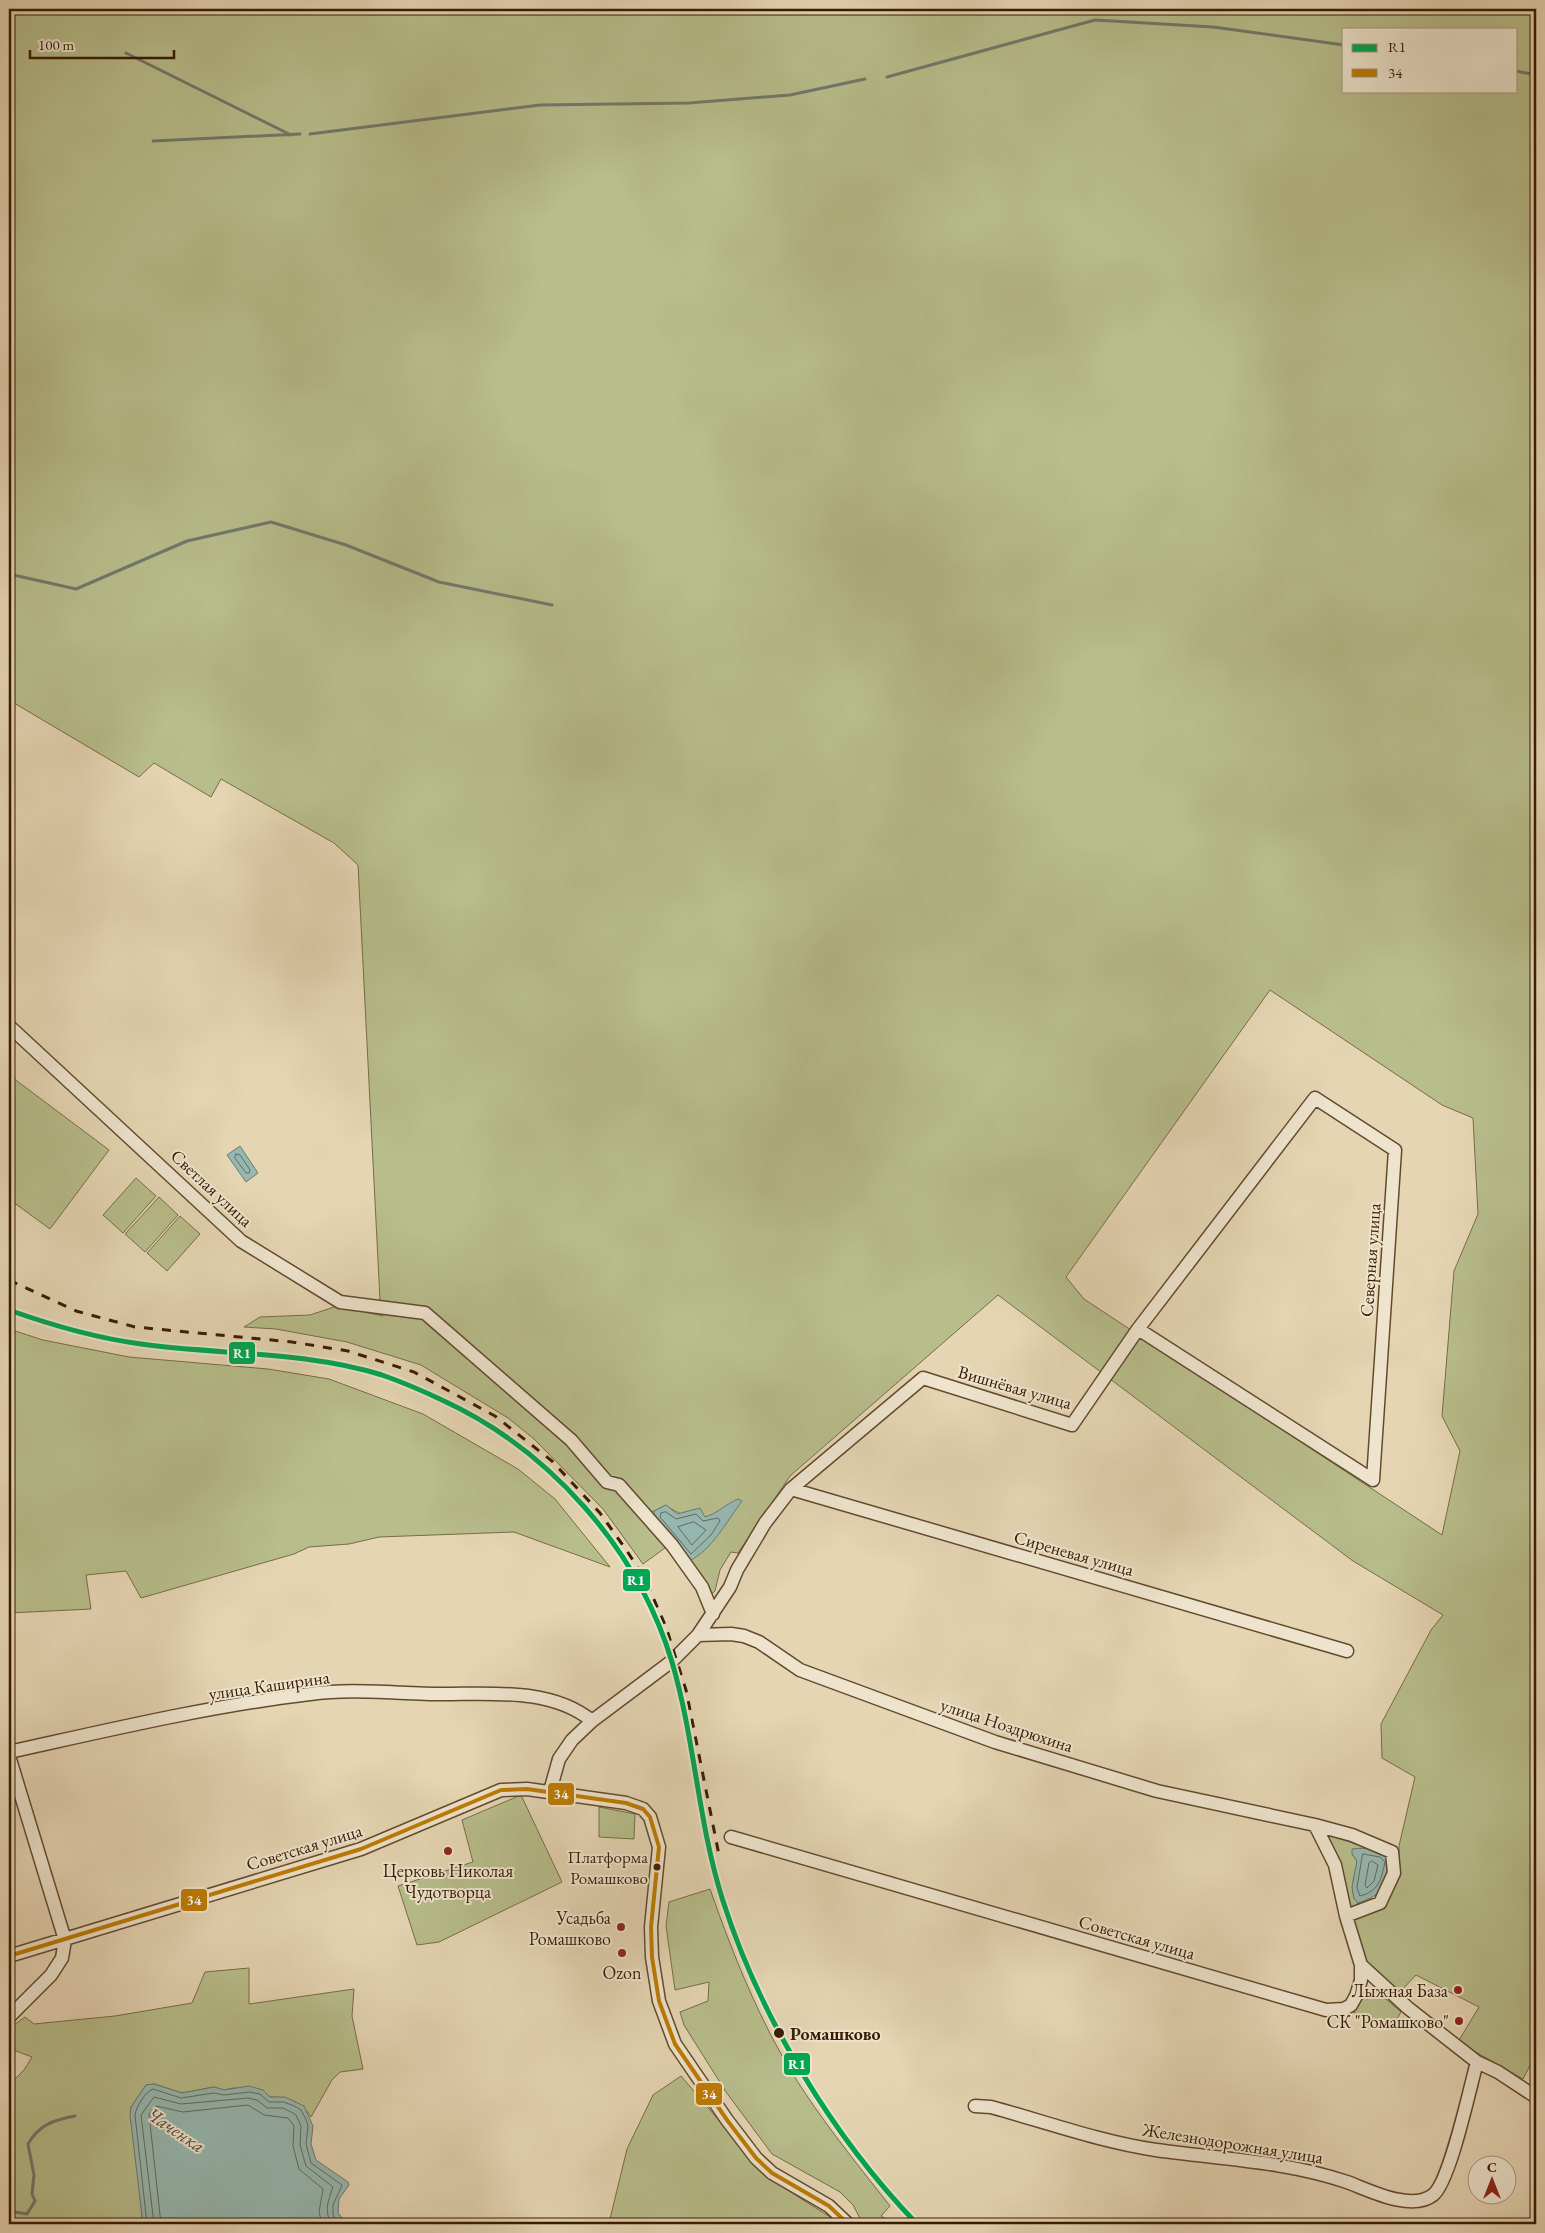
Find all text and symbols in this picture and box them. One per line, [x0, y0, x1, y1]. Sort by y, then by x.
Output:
scale bar [30, 28, 174, 60]
legend [1342, 28, 1518, 92]
text: 100 m [38, 35, 75, 54]
text: R1 [1388, 37, 1406, 56]
text: 34 [1388, 63, 1403, 82]
street label: Светлая улица [166, 1144, 258, 1232]
street label: Северная улица [1355, 1202, 1386, 1318]
line badge: R1 [228, 1341, 256, 1365]
text: R1 [233, 1344, 251, 1362]
street label: Вишнёвая улица [955, 1360, 1075, 1414]
street label: Сиреневая улица [1011, 1525, 1137, 1581]
line badge: R1 [622, 1568, 651, 1592]
text: R1 [627, 1571, 645, 1589]
street label: улица Каширина [207, 1665, 332, 1705]
street label: улица Ноздрюхина [938, 1693, 1077, 1758]
line badge: 34 [547, 1782, 575, 1806]
text: 34 [554, 1785, 569, 1803]
street label: Советская улица [243, 1818, 366, 1876]
marker: Церковь Николая Чудотворца [442, 1845, 454, 1857]
place label: Платформа Ромашково [568, 1846, 648, 1889]
place label: Церковь Николая Чудотворца [383, 1859, 513, 1903]
marker: Платформа Ромашково [652, 1862, 662, 1872]
line badge: 34 [180, 1888, 208, 1912]
text: 34 [187, 1891, 202, 1909]
place label: Усадьба Ромашково [529, 1906, 612, 1950]
street label: Советская улица [1076, 1909, 1199, 1965]
marker: Усадьба Ромашково [615, 1921, 627, 1933]
marker: Ozon [616, 1947, 628, 1959]
place label: Ozon [603, 1961, 642, 1984]
place label: Лыжная База [1352, 1979, 1449, 2002]
marker: Лыжная База [1452, 1984, 1464, 1996]
place label: СК "Ромашково" [1326, 2010, 1449, 2033]
marker: СК "Ромашково" [1453, 2015, 1465, 2027]
place label: Ромашково [790, 2022, 880, 2045]
marker: Ромашково [772, 2026, 786, 2040]
line badge: R1 [783, 2052, 811, 2076]
text: R1 [788, 2055, 806, 2073]
line badge: 34 [695, 2082, 723, 2106]
text: 34 [702, 2085, 717, 2103]
water label: Чаченка [142, 2102, 210, 2158]
street label: Железнодорожная улица [1140, 2117, 1326, 2169]
north arrow [1468, 2156, 1518, 2206]
text: С [1487, 2158, 1497, 2176]

